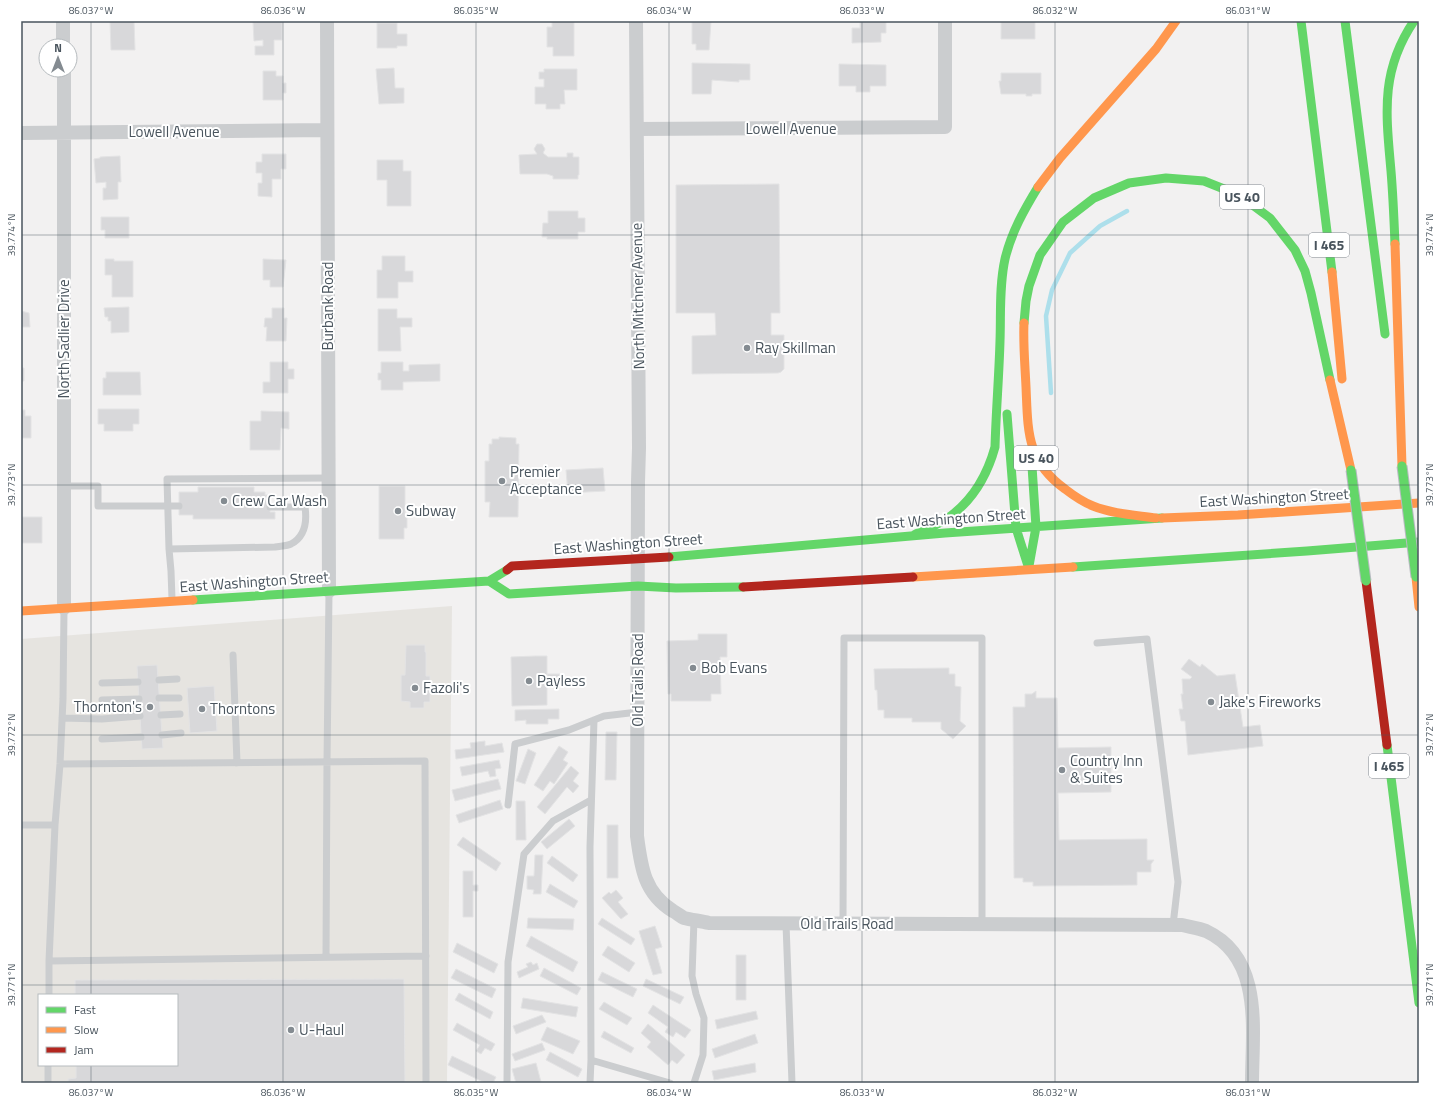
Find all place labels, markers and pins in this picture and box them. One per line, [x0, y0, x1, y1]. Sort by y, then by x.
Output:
place label: Ray Skillman [755, 336, 836, 359]
marker: Ray Skillman [742, 343, 752, 353]
place label: Premier Acceptance [510, 460, 582, 500]
marker: Premier Acceptance [497, 476, 507, 486]
place label: Crew Car Wash [232, 489, 327, 512]
marker: Crew Car Wash [219, 496, 229, 506]
place label: Subway [406, 499, 456, 522]
marker: Subway [393, 506, 403, 516]
place label: Bob Evans [701, 656, 767, 679]
marker: Bob Evans [688, 663, 698, 673]
place label: Payless [537, 669, 586, 692]
place label: Fazoli's [423, 676, 469, 699]
marker: Payless [524, 676, 534, 686]
marker: Fazoli's [410, 683, 420, 693]
place label: Jake's Fireworks [1219, 690, 1321, 713]
place label: Thornton's [74, 695, 142, 718]
place label: Thorntons [210, 697, 275, 720]
marker: Jake's Fireworks [1206, 697, 1216, 707]
marker: Thornton's [145, 702, 155, 712]
marker: Thorntons [197, 704, 207, 714]
place label: Country Inn & Suites [1070, 749, 1143, 789]
marker: Country Inn & Suites [1057, 765, 1067, 775]
place label: U-Haul [299, 1018, 344, 1041]
marker: U-Haul [286, 1025, 296, 1035]

